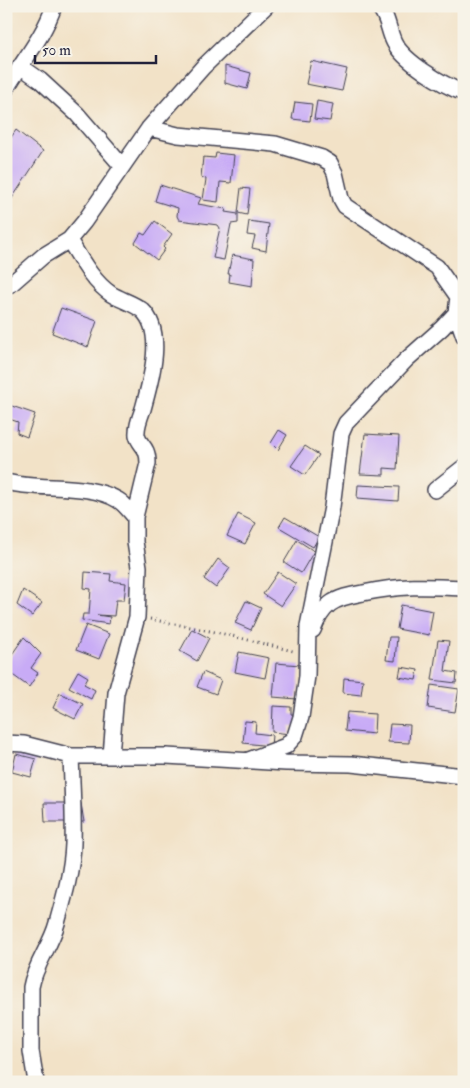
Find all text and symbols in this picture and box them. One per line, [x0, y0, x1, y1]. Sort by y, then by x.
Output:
scale bar [35, 32, 156, 64]
text: 50 m [42, 41, 71, 60]

